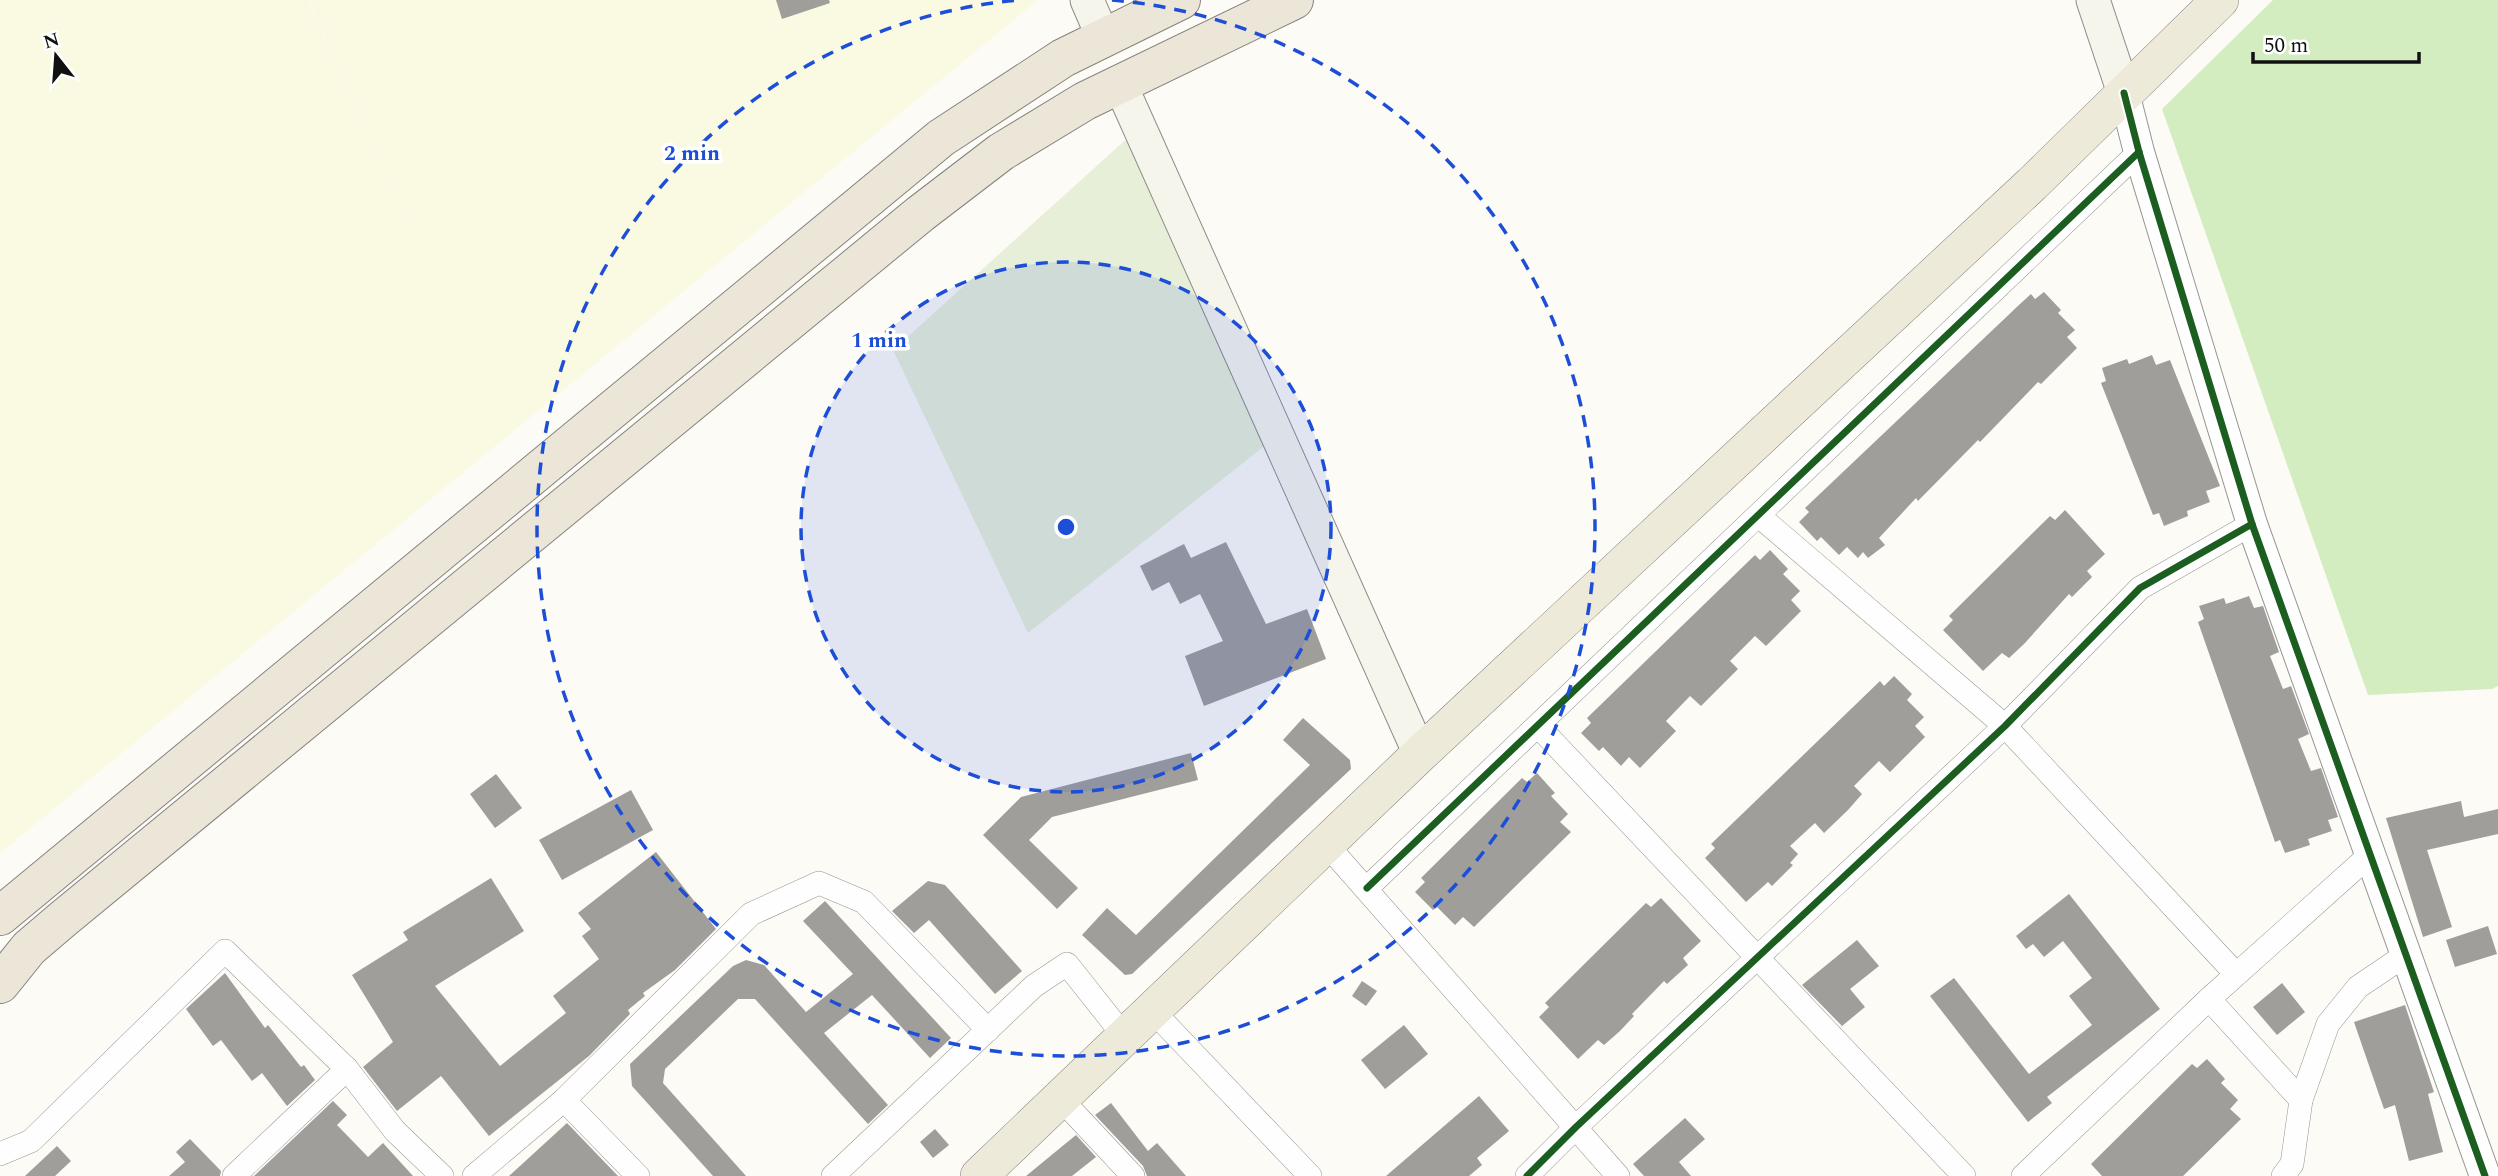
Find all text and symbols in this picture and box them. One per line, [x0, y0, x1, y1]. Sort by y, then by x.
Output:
north arrow [21, 21, 91, 91]
scale bar [2253, 21, 2419, 65]
text: N [40, 25, 63, 57]
text: 50 m [2264, 30, 2308, 62]
text: 2 min [664, 138, 720, 170]
text: 1 min [851, 325, 907, 357]
centre of rings [1054, 515, 1078, 539]

